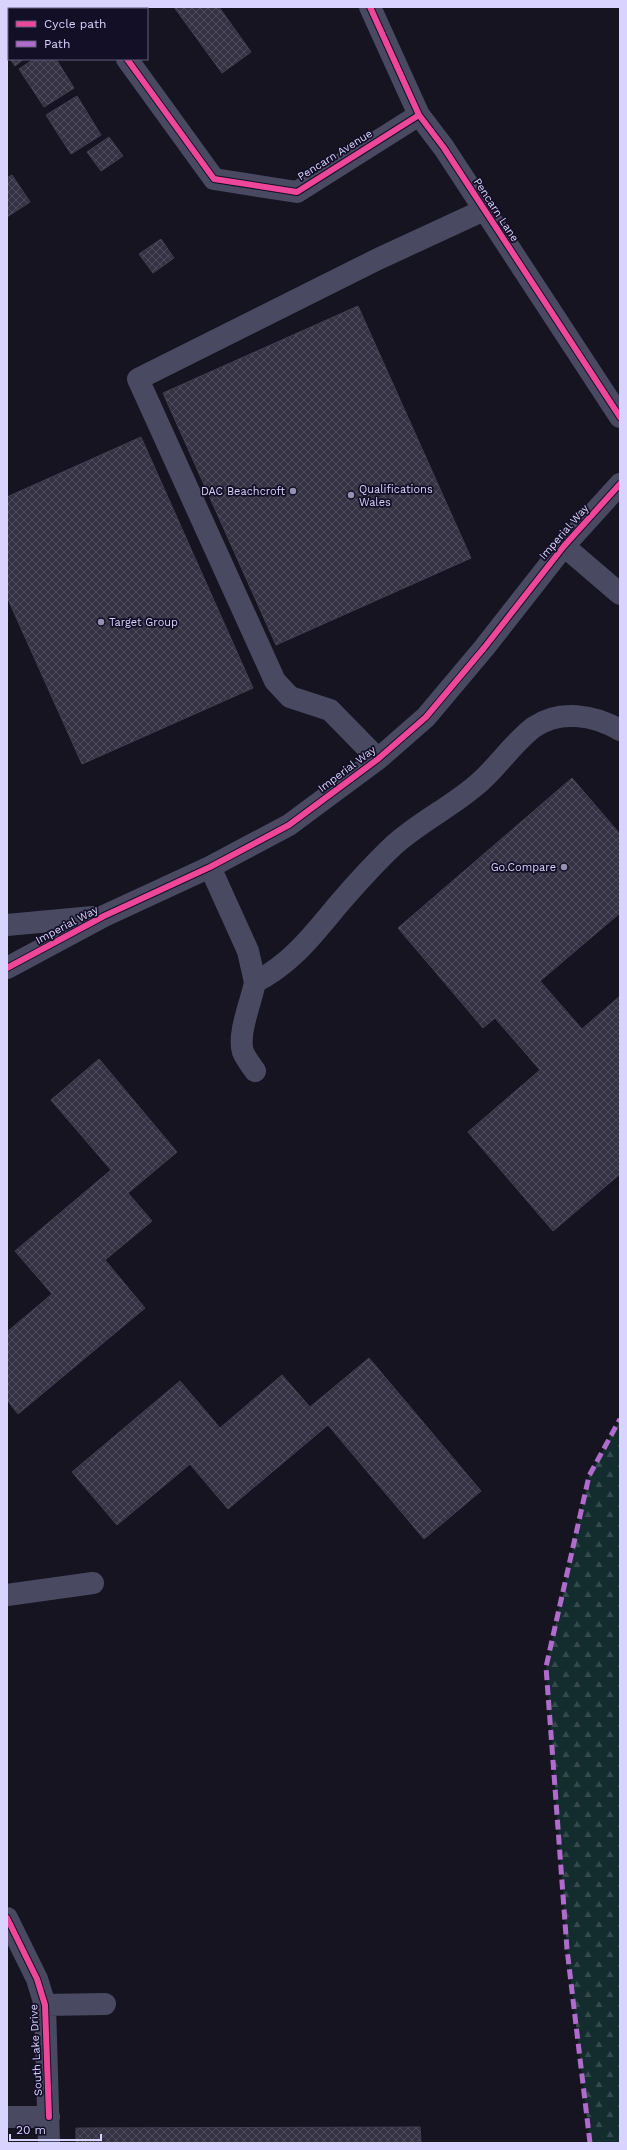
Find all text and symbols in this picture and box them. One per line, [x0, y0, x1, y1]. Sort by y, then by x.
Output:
legend [8, 8, 148, 60]
text: Cycle path [44, 17, 106, 31]
text: Path [44, 37, 70, 51]
street label: Pencarn Avenue [295, 127, 375, 183]
street label: Pencarn Lane [471, 176, 521, 244]
place label: Qualifications Wales [359, 483, 433, 509]
place label: DAC Beachcroft [201, 485, 285, 498]
marker: DAC Beachcroft [288, 486, 298, 496]
marker: Qualifications Wales [346, 490, 356, 500]
street label: Imperial Way [537, 502, 592, 562]
place label: Target Group [109, 616, 178, 629]
marker: Target Group [96, 617, 106, 627]
street label: Imperial Way [316, 743, 379, 795]
place label: Go.Compare [491, 861, 556, 874]
marker: Go.Compare [559, 862, 569, 872]
street label: Imperial Way [34, 903, 101, 947]
street label: South Lake Drive [27, 2004, 45, 2096]
scale bar [10, 2116, 101, 2142]
text: 20 m [16, 2123, 46, 2137]

